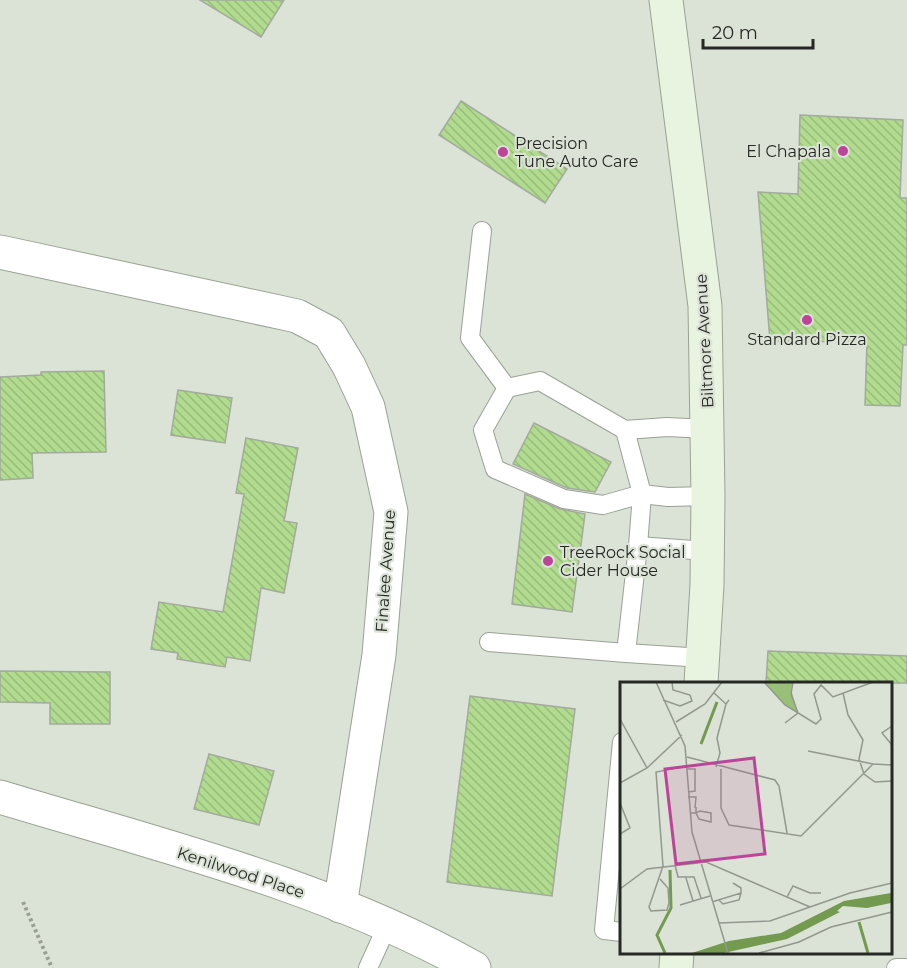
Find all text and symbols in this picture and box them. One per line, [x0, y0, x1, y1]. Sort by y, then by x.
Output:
scale bar [703, 12, 812, 50]
text: 20 m [712, 22, 758, 44]
place label: Precision Tune Auto Care [515, 134, 638, 171]
place label: El Chapala [746, 142, 831, 161]
marker: El Chapala [836, 144, 850, 158]
marker: Precision Tune Auto Care [496, 145, 510, 159]
street label: Biltmore Avenue [691, 273, 718, 409]
marker: Standard Pizza [800, 313, 814, 327]
place label: Standard Pizza [747, 330, 867, 349]
street label: Finalee Avenue [372, 509, 399, 633]
place label: TreeRock Social Cider House [560, 543, 686, 580]
marker: TreeRock Social Cider House [541, 554, 555, 568]
inset map [620, 682, 892, 953]
street label: Kenilwood Place [175, 843, 307, 902]

